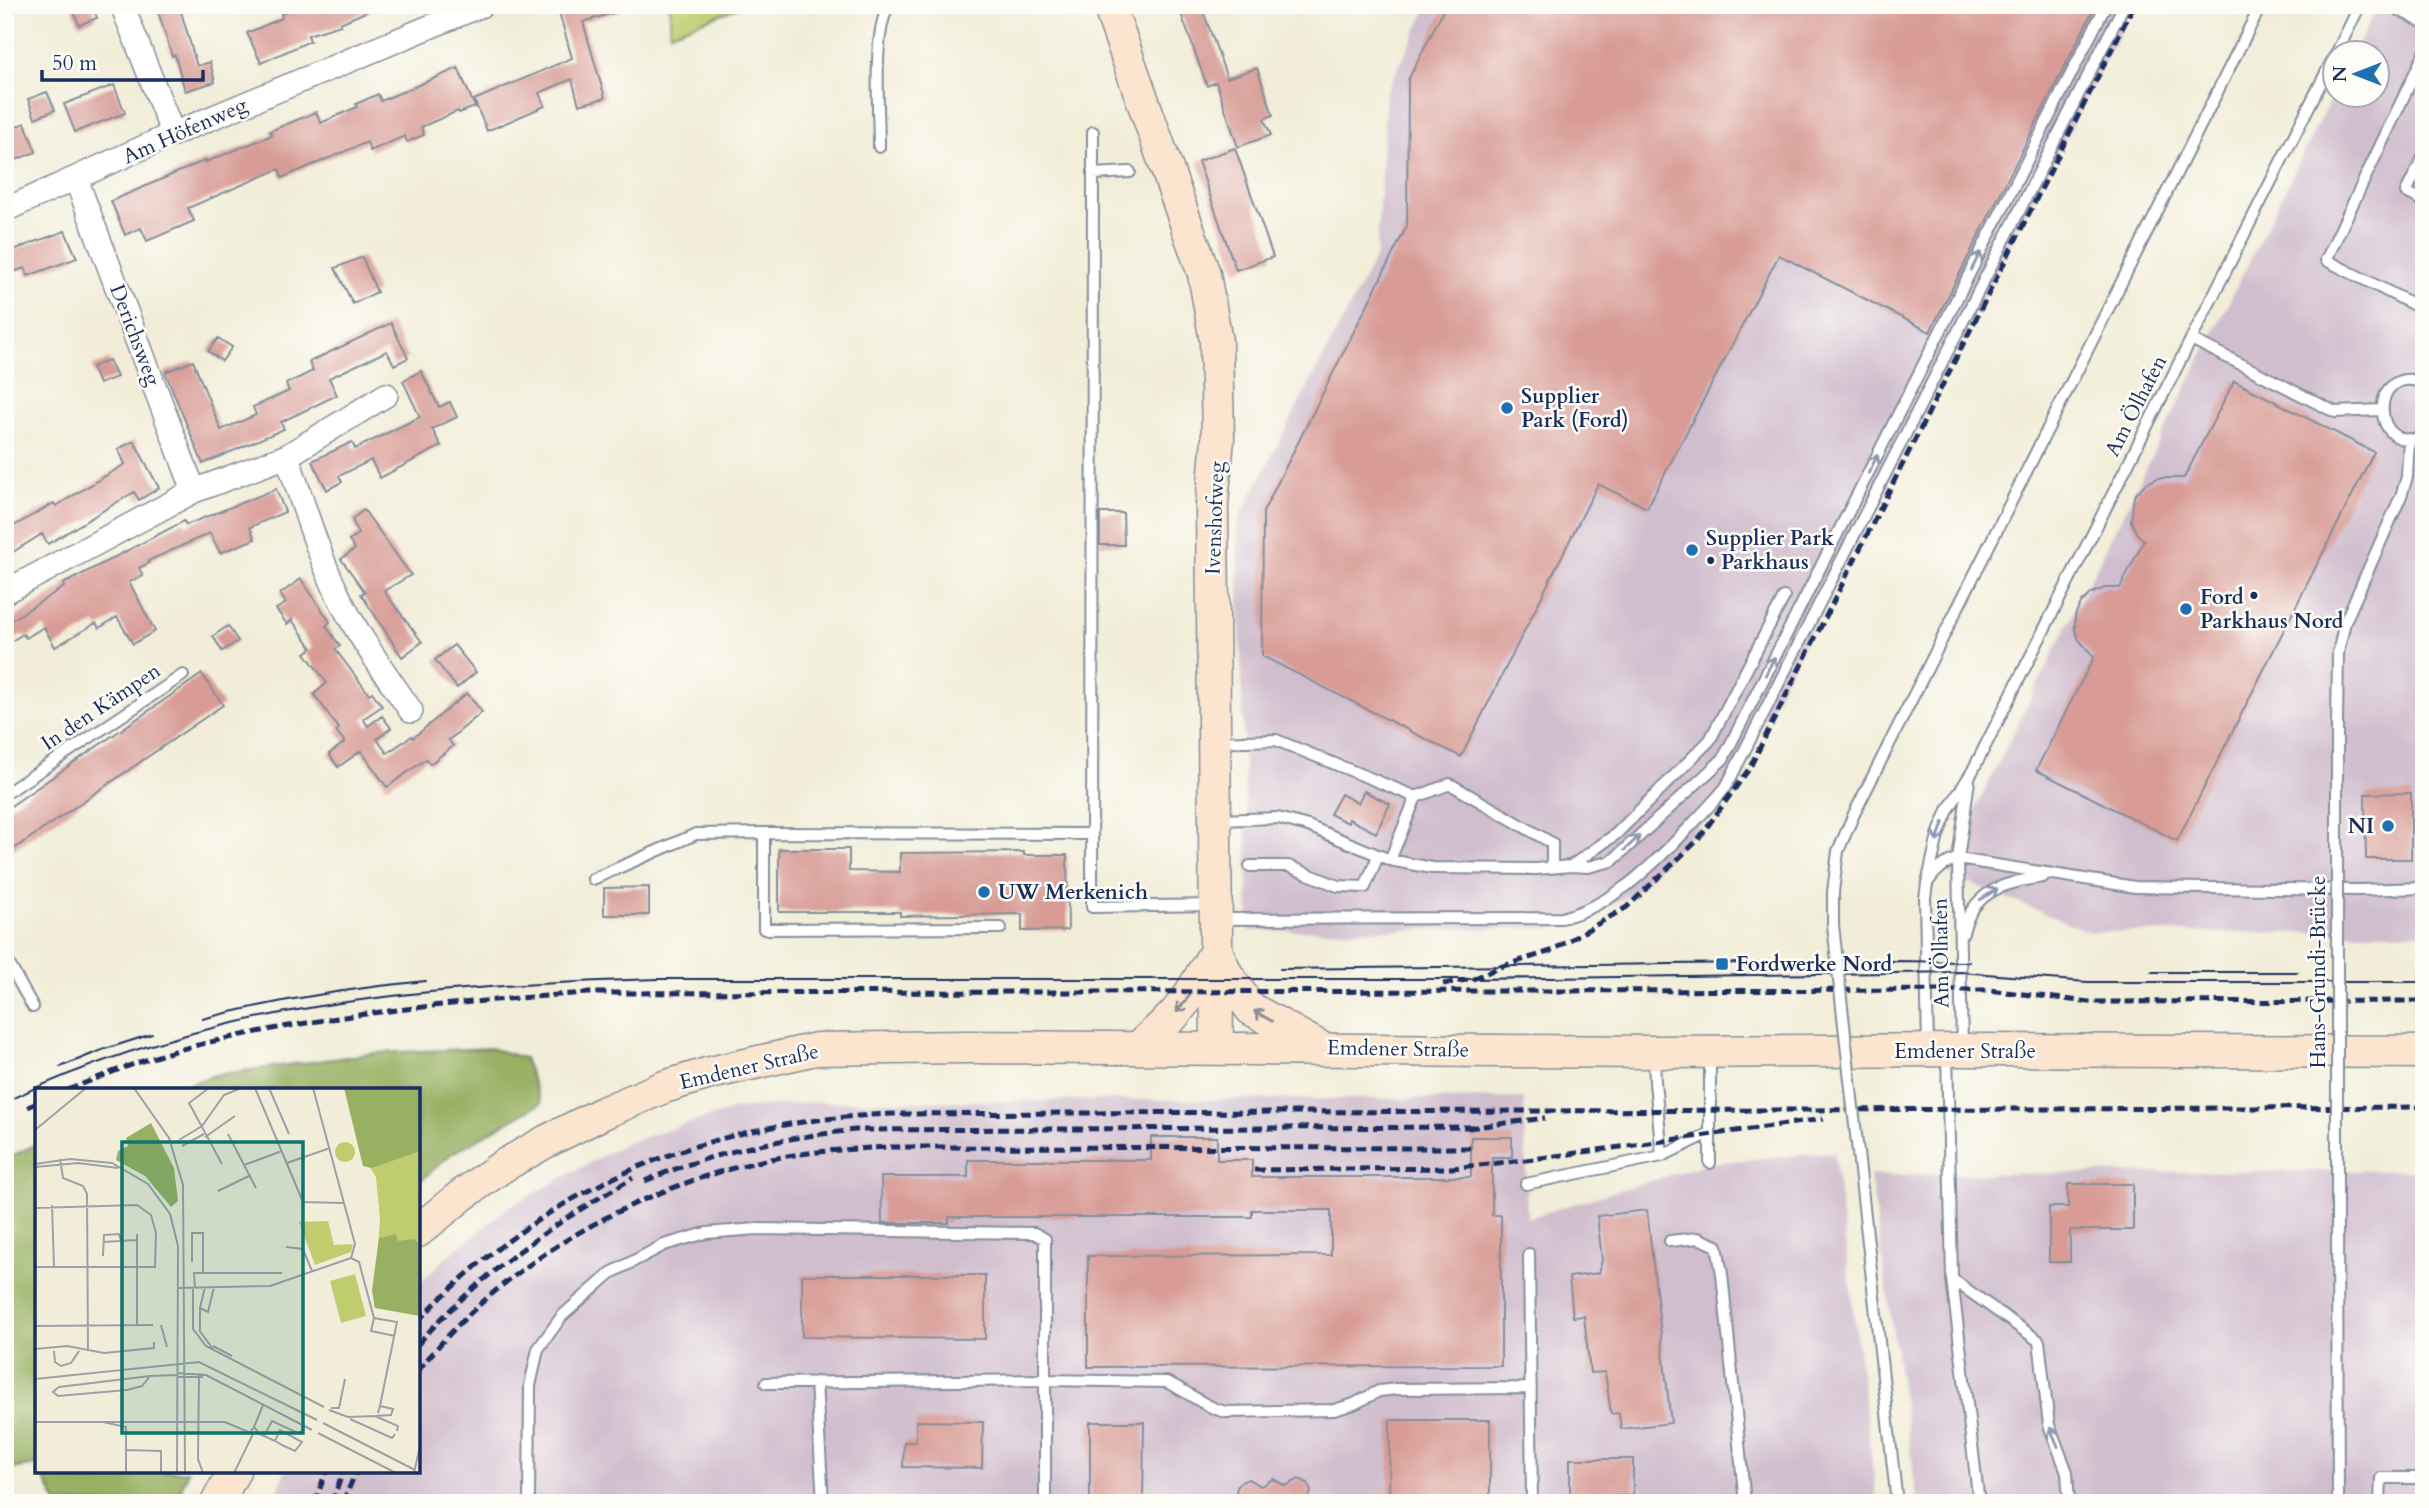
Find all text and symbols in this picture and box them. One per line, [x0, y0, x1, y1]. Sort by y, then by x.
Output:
scale bar [42, 38, 203, 82]
north arrow [2320, 38, 2390, 108]
text: 50 m [52, 49, 97, 78]
text: N [2327, 65, 2353, 82]
street label: Am Höfenweg [118, 91, 252, 171]
one-way arrow [1970, 251, 1983, 272]
street label: Derichsweg [102, 280, 168, 390]
street label: Am Ölhafen [2098, 350, 2174, 462]
place label: Supplier Park (Ford) [1521, 382, 1629, 435]
marker: Supplier Park (Ford) [1499, 400, 1515, 416]
one-way arrow [1866, 454, 1880, 475]
street label: Ivenshofweg [1199, 460, 1231, 575]
place label: Supplier Park • Parkhaus [1706, 524, 1834, 577]
marker: Supplier Park • Parkhaus [1684, 542, 1700, 558]
place label: Ford • Parkhaus Nord [2200, 583, 2344, 636]
marker: Ford • Parkhaus Nord [2178, 601, 2194, 617]
street label: In den Kämpen [36, 656, 166, 758]
one-way arrow [1763, 657, 1777, 677]
place label: NI [2348, 812, 2374, 841]
marker: NI [2380, 818, 2396, 834]
one-way arrow [1932, 820, 1945, 842]
one-way arrow [1623, 834, 1640, 851]
street label: Hans-Grundi-Brücke [2304, 876, 2333, 1068]
place label: UW Merkenich [998, 878, 1148, 907]
marker: UW Merkenich [976, 884, 992, 900]
one-way arrow [1979, 887, 1998, 901]
street label: Am Ölhafen [1926, 898, 1956, 1008]
place label: Fordwerke Nord [1736, 950, 1892, 979]
marker: Fordwerke Nord [1714, 956, 1730, 972]
one-way arrow [1175, 994, 1190, 1012]
one-way arrow [1253, 1009, 1273, 1023]
street label: Emdener Straße [1327, 1033, 1469, 1065]
street label: Emdener Straße [676, 1037, 822, 1097]
street label: Emdener Straße [1894, 1037, 2036, 1066]
inset map [35, 1088, 420, 1473]
one-way arrow [2047, 1427, 2060, 1448]

